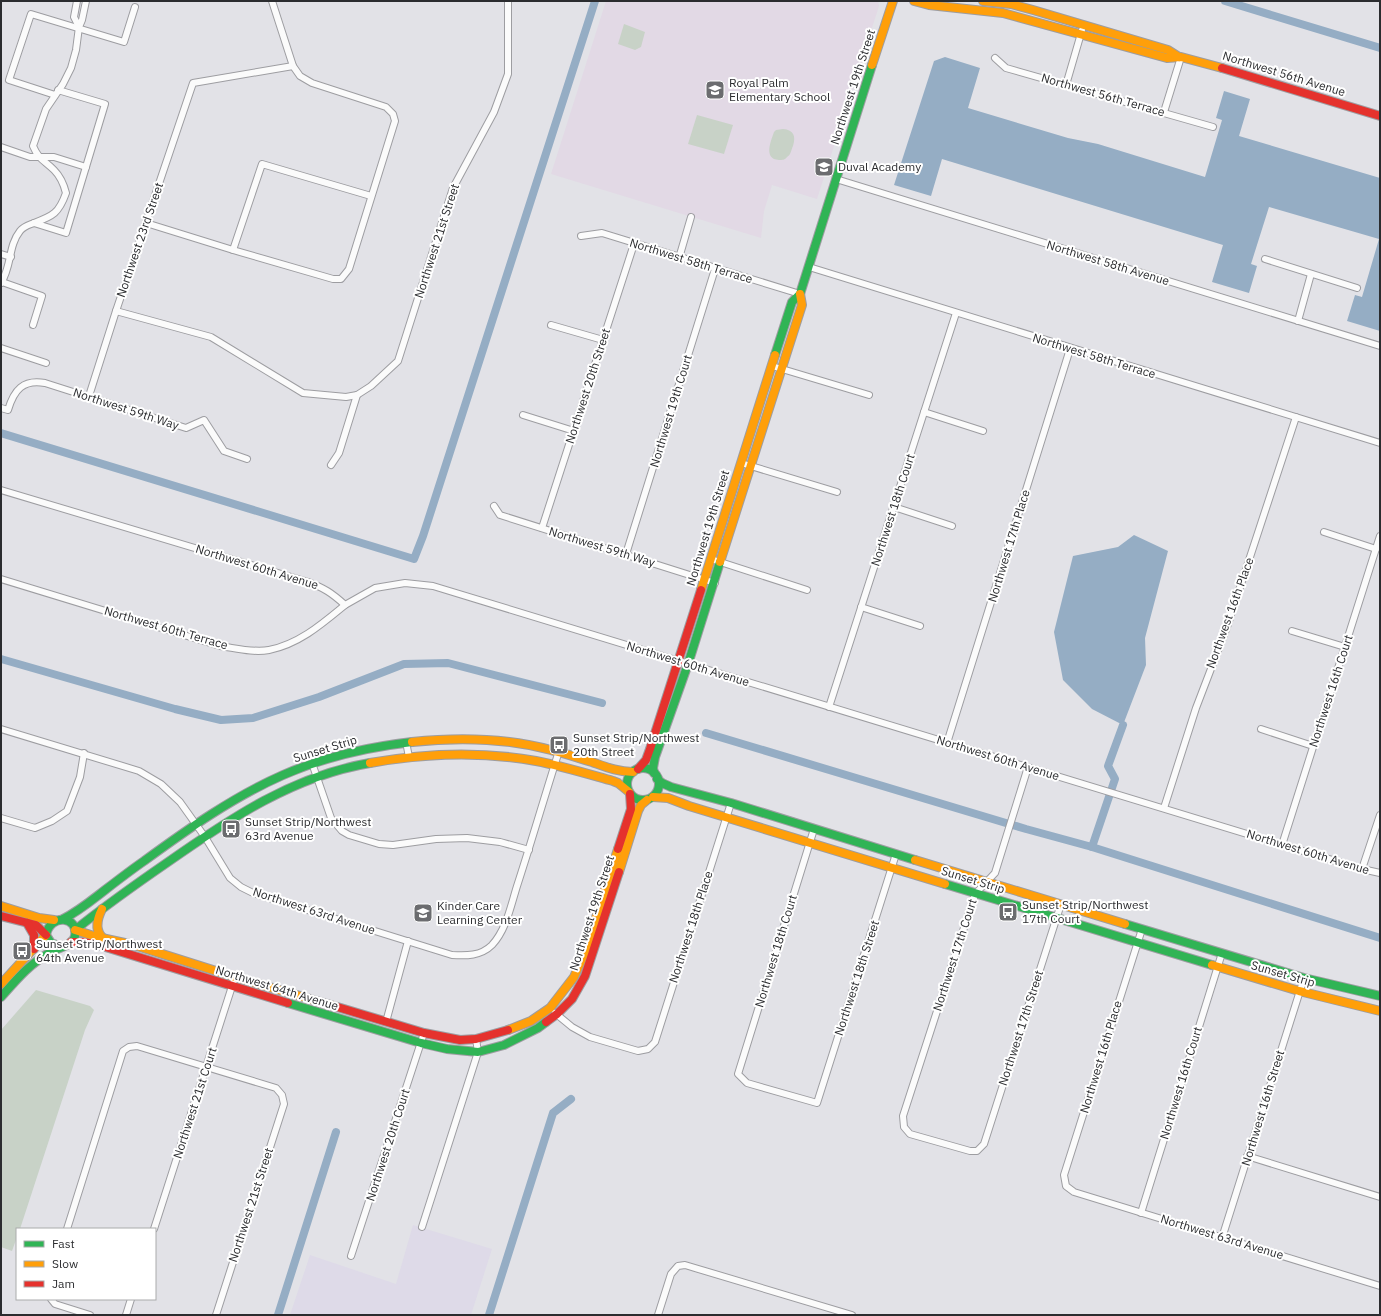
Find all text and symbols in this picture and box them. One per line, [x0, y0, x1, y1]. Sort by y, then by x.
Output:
street label: Northwest 19th Street [827, 27, 878, 146]
street label: Northwest 56th Avenue [1221, 48, 1348, 99]
street label: Northwest 56th Terrace [1040, 70, 1167, 119]
place label: Royal Palm Elementary School [729, 75, 830, 104]
school or university icon: Royal Palm Elementary School [704, 79, 726, 101]
school or university icon: Duval Academy [813, 156, 835, 178]
place label: Duval Academy [838, 159, 921, 174]
street label: Northwest 23rd Street [113, 180, 166, 299]
street label: Northwest 21st Street [411, 182, 462, 300]
street label: Northwest 58th Terrace [628, 235, 755, 287]
street label: Northwest 58th Avenue [1045, 237, 1172, 288]
street label: Northwest 20th Street [562, 326, 613, 445]
street label: Northwest 58th Terrace [1031, 330, 1158, 382]
street label: Northwest 19th Court [646, 353, 695, 469]
street label: Northwest 59th Way [71, 384, 181, 433]
street label: Northwest 18th Court [867, 452, 918, 568]
street label: Northwest 19th Street [683, 468, 732, 588]
street label: Northwest 17th Place [984, 487, 1033, 604]
street label: Northwest 59th Way [547, 523, 657, 570]
street label: Northwest 60th Avenue [194, 541, 321, 592]
street label: Northwest 16th Place [1202, 555, 1257, 670]
street label: Northwest 60th Terrace [103, 603, 230, 652]
street label: Northwest 16th Court [1305, 633, 1356, 749]
street label: Northwest 60th Avenue [625, 638, 752, 689]
place label: Sunset Strip/Northwest 20th Street [573, 730, 700, 759]
street label: Sunset Strip [291, 732, 358, 765]
street label: Northwest 60th Avenue [935, 732, 1062, 783]
bus stop icon: Sunset Strip/Northwest 20th Street [548, 734, 570, 756]
place label: Sunset Strip/Northwest 63rd Avenue [245, 814, 372, 843]
bus stop icon: Sunset Strip/Northwest 63rd Avenue [220, 818, 242, 840]
street label: Northwest 60th Avenue [1245, 826, 1372, 877]
street label: Northwest 19th Street [566, 853, 617, 972]
street label: Sunset Strip [940, 863, 1007, 896]
street label: Northwest 18th Place [665, 869, 716, 985]
street label: Northwest 63rd Avenue [251, 884, 378, 938]
street label: Northwest 18th Court [751, 893, 800, 1009]
street label: Northwest 17th Court [929, 897, 980, 1013]
place label: Sunset Strip/Northwest 17th Court [1022, 897, 1149, 926]
place label: Kinder Care Learning Center [437, 898, 523, 927]
bus stop icon: Sunset Strip/Northwest 17th Court [997, 901, 1019, 923]
school or university icon: Kinder Care Learning Center [412, 902, 434, 924]
street label: Northwest 18th Street [831, 918, 882, 1037]
place label: Sunset Strip/Northwest 64th Avenue [36, 936, 163, 965]
bus stop icon: Sunset Strip/Northwest 64th Avenue [11, 940, 33, 962]
street label: Sunset Strip [1250, 957, 1317, 990]
street label: Northwest 64th Avenue [214, 962, 341, 1013]
street label: Northwest 17th Street [995, 968, 1046, 1087]
street label: Northwest 16th Place [1076, 998, 1125, 1115]
street label: Northwest 16th Court [1156, 1025, 1205, 1141]
street label: Northwest 21st Court [169, 1045, 220, 1160]
street label: Northwest 16th Street [1238, 1048, 1287, 1168]
street label: Northwest 20th Court [362, 1087, 413, 1203]
street label: Northwest 21st Street [225, 1146, 276, 1264]
street label: Northwest 63rd Avenue [1159, 1211, 1286, 1262]
legend [16, 1228, 156, 1300]
text: Fast [52, 1236, 75, 1251]
text: Slow [52, 1256, 78, 1271]
text: Jam [52, 1276, 75, 1291]

